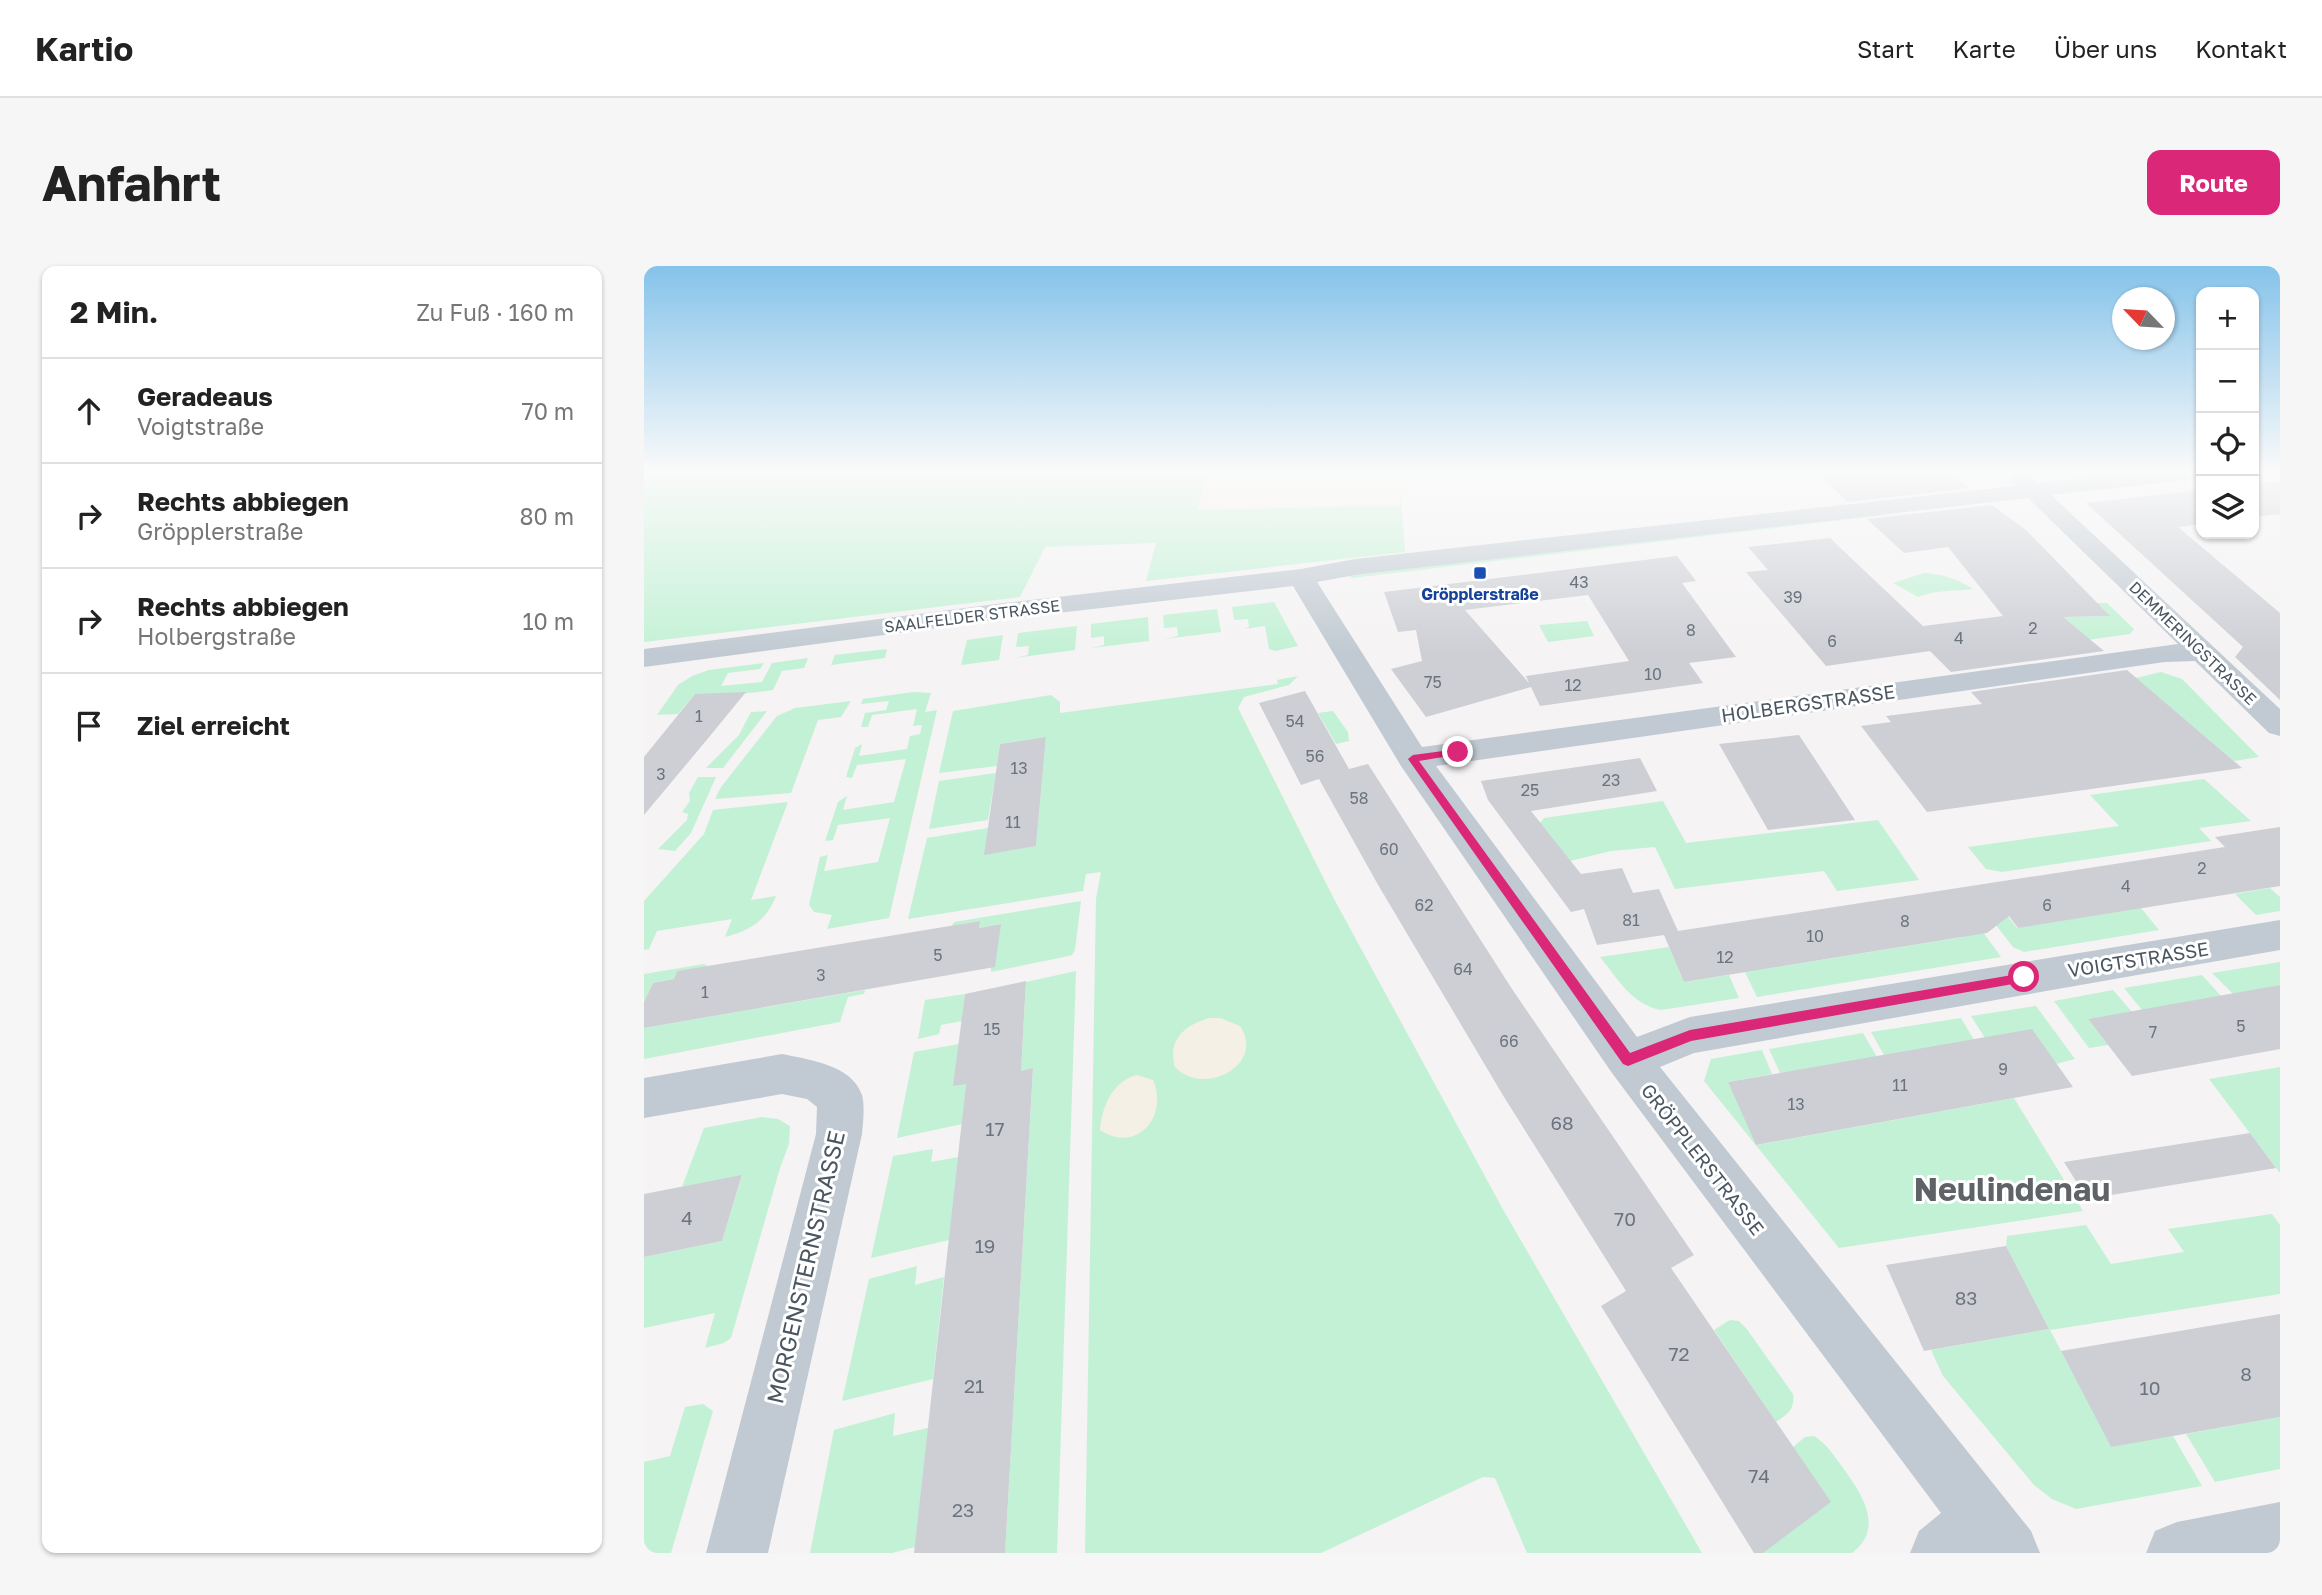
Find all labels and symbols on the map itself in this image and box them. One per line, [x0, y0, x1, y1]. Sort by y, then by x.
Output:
north arrow [2112, 287, 2175, 350]
marker: Gröpplerstraße [1472, 565, 1488, 581]
house number: 43 [1569, 572, 1589, 592]
street label: DEMMERINGSTRASSE [2125, 577, 2261, 709]
place label: Gröpplerstraße [1421, 584, 1539, 604]
house number: 39 [1783, 587, 1803, 607]
street label: SAALFELDER STRASSE [883, 595, 1061, 637]
house number: 2 [2028, 618, 2038, 638]
house number: 8 [1686, 620, 1696, 640]
house number: 4 [1954, 628, 1964, 648]
house number: 6 [1827, 631, 1837, 651]
house number: 10 [1644, 664, 1662, 684]
house number: 75 [1424, 672, 1442, 692]
house number: 12 [1564, 675, 1582, 695]
street label: HOLBERGSTRASSE [1720, 679, 1896, 727]
house number: 1 [695, 706, 703, 726]
house number: 54 [1285, 711, 1305, 731]
route end [1442, 736, 1473, 767]
house number: 56 [1306, 746, 1324, 766]
house number: 13 [1010, 758, 1028, 778]
house number: 3 [656, 764, 666, 784]
house number: 23 [1602, 770, 1620, 790]
house number: 25 [1521, 780, 1539, 800]
house number: 58 [1349, 788, 1369, 808]
house number: 11 [1005, 812, 1021, 832]
house number: 60 [1379, 839, 1399, 859]
house number: 2 [2197, 858, 2207, 878]
house number: 4 [2121, 876, 2131, 896]
house number: 62 [1415, 895, 1433, 915]
house number: 6 [2042, 895, 2052, 915]
house number: 81 [1622, 910, 1640, 930]
house number: 8 [1900, 911, 1910, 931]
house number: 10 [1806, 926, 1824, 946]
street label: VOIGTSTRASSE [2066, 937, 2210, 981]
house number: 5 [933, 945, 943, 965]
house number: 12 [1716, 947, 1734, 967]
house number: 64 [1453, 959, 1473, 979]
route start [2008, 961, 2039, 992]
house number: 3 [816, 965, 826, 985]
house number: 1 [701, 982, 709, 1002]
house number: 5 [2236, 1016, 2246, 1036]
house number: 15 [983, 1019, 1001, 1039]
house number: 7 [2149, 1022, 2157, 1042]
house number: 66 [1499, 1031, 1519, 1051]
house number: 9 [1998, 1059, 2008, 1079]
house number: 11 [1892, 1075, 1908, 1095]
street label: GRÖPPLERSTRASSE [1637, 1079, 1769, 1239]
house number: 13 [1787, 1094, 1805, 1114]
house number: 68 [1550, 1111, 1574, 1134]
house number: 17 [985, 1117, 1005, 1140]
street label: MORGENSTERNSTRASSE [760, 1128, 850, 1406]
district label: Neulindenau [1914, 1170, 2110, 1208]
house number: 4 [681, 1206, 693, 1229]
house number: 70 [1614, 1207, 1636, 1230]
house number: 19 [975, 1234, 995, 1257]
house number: 83 [1955, 1286, 1977, 1309]
house number: 72 [1668, 1342, 1690, 1365]
house number: 8 [2240, 1362, 2252, 1385]
house number: 21 [964, 1374, 984, 1397]
house number: 10 [2140, 1376, 2161, 1399]
house number: 74 [1748, 1464, 1770, 1487]
house number: 23 [952, 1498, 974, 1521]

